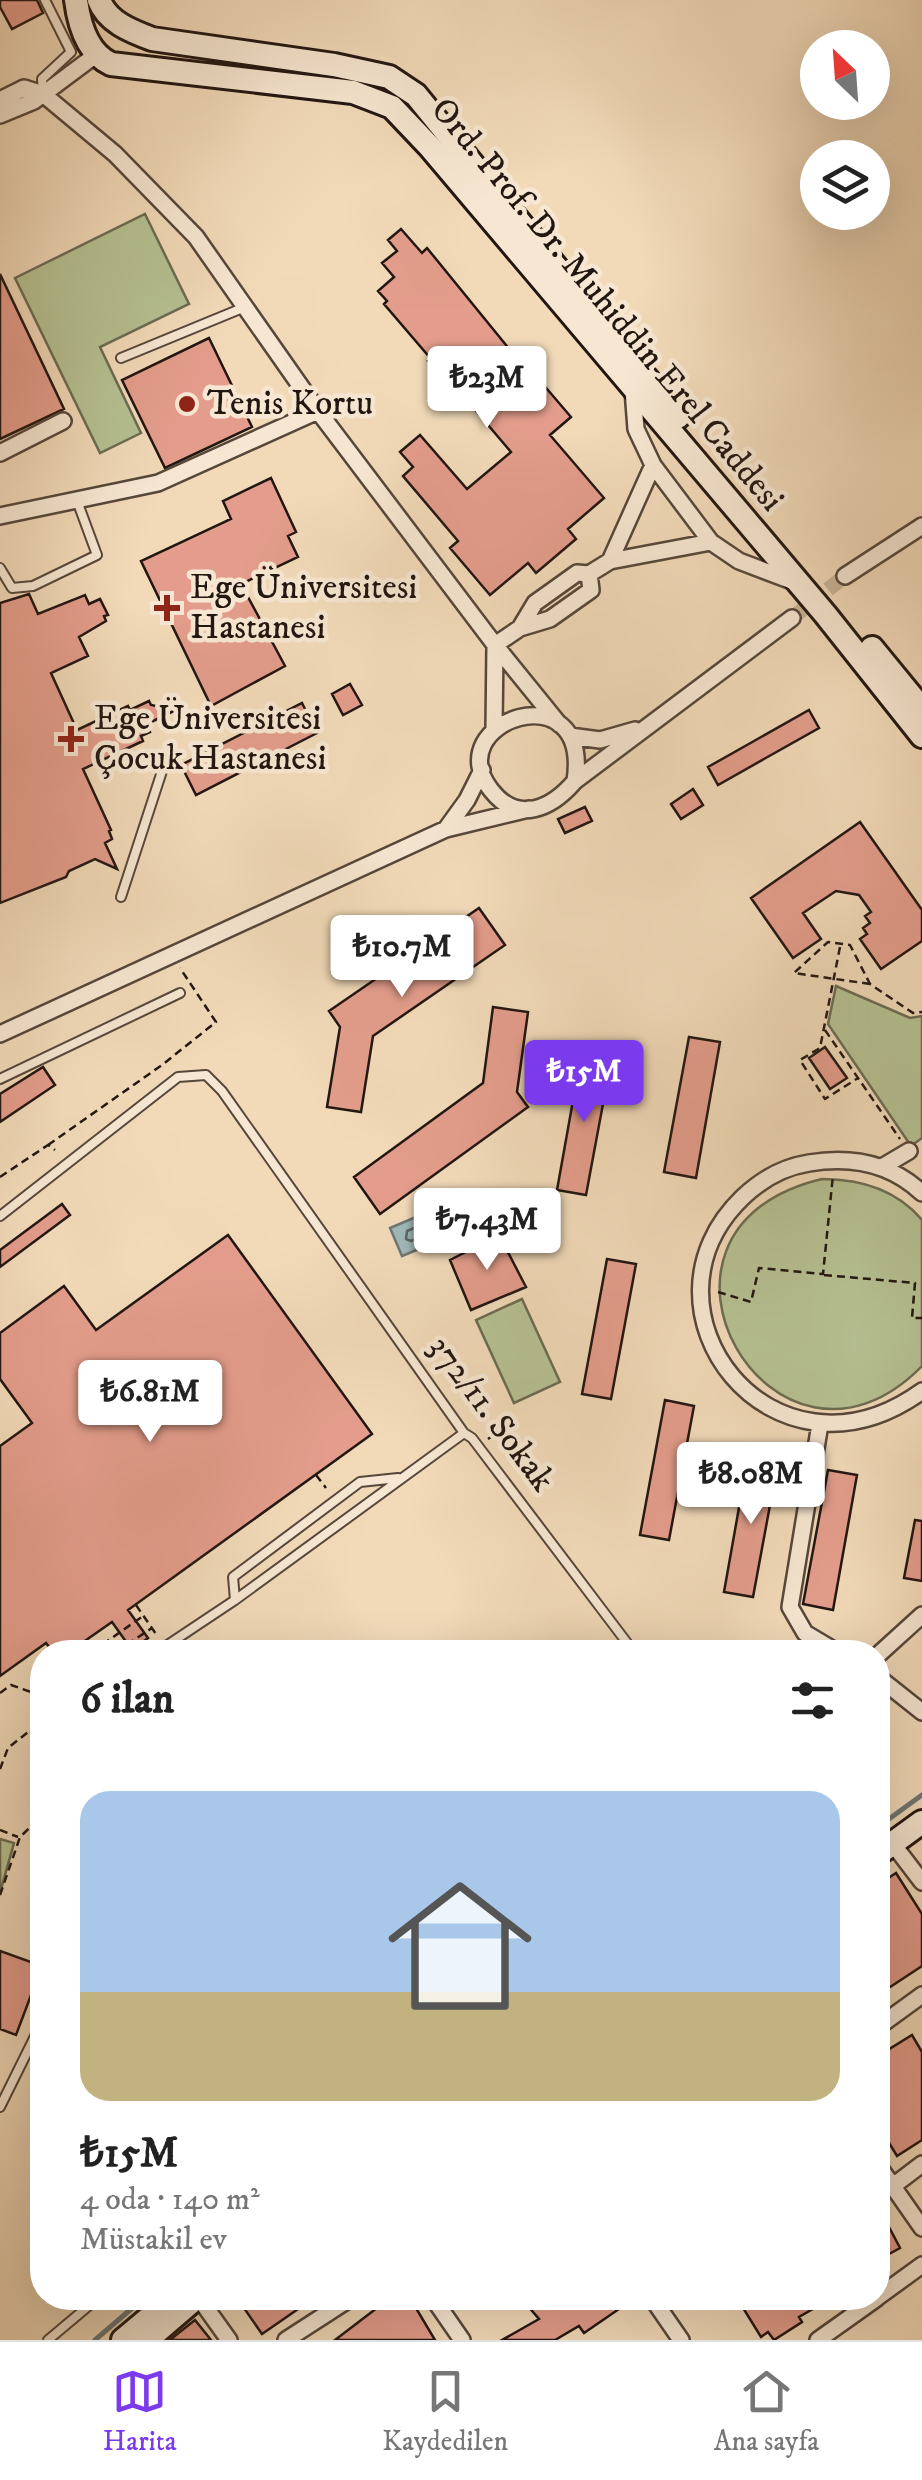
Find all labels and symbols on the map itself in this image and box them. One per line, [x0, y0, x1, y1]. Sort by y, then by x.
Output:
north arrow [800, 30, 890, 120]
street label: Ord. Prof. Dr. Muhiddin Erel Caddesi [421, 89, 793, 521]
pin: ₺23M [428, 346, 546, 431]
place label: Tenis Kortu [207, 382, 373, 426]
marker: Tenis Kortu [176, 393, 198, 415]
place label: Ege Üniversitesi Hastanesi [190, 566, 417, 650]
marker: Ege Üniversitesi Hastanesi [154, 595, 180, 621]
place label: Ege Üniversitesi Çocuk Hastanesi [94, 697, 327, 781]
marker: Ege Üniversitesi Çocuk Hastanesi [58, 726, 84, 752]
pin: ₺10.7M [321, 915, 483, 1000]
pin: ₺15M [525, 1040, 643, 1125]
pin: ₺7.43M [406, 1188, 568, 1273]
street label: 372/11. Sokak [418, 1327, 564, 1501]
pin: ₺6.81M [69, 1360, 231, 1445]
pin: ₺8.08M [670, 1442, 832, 1527]

